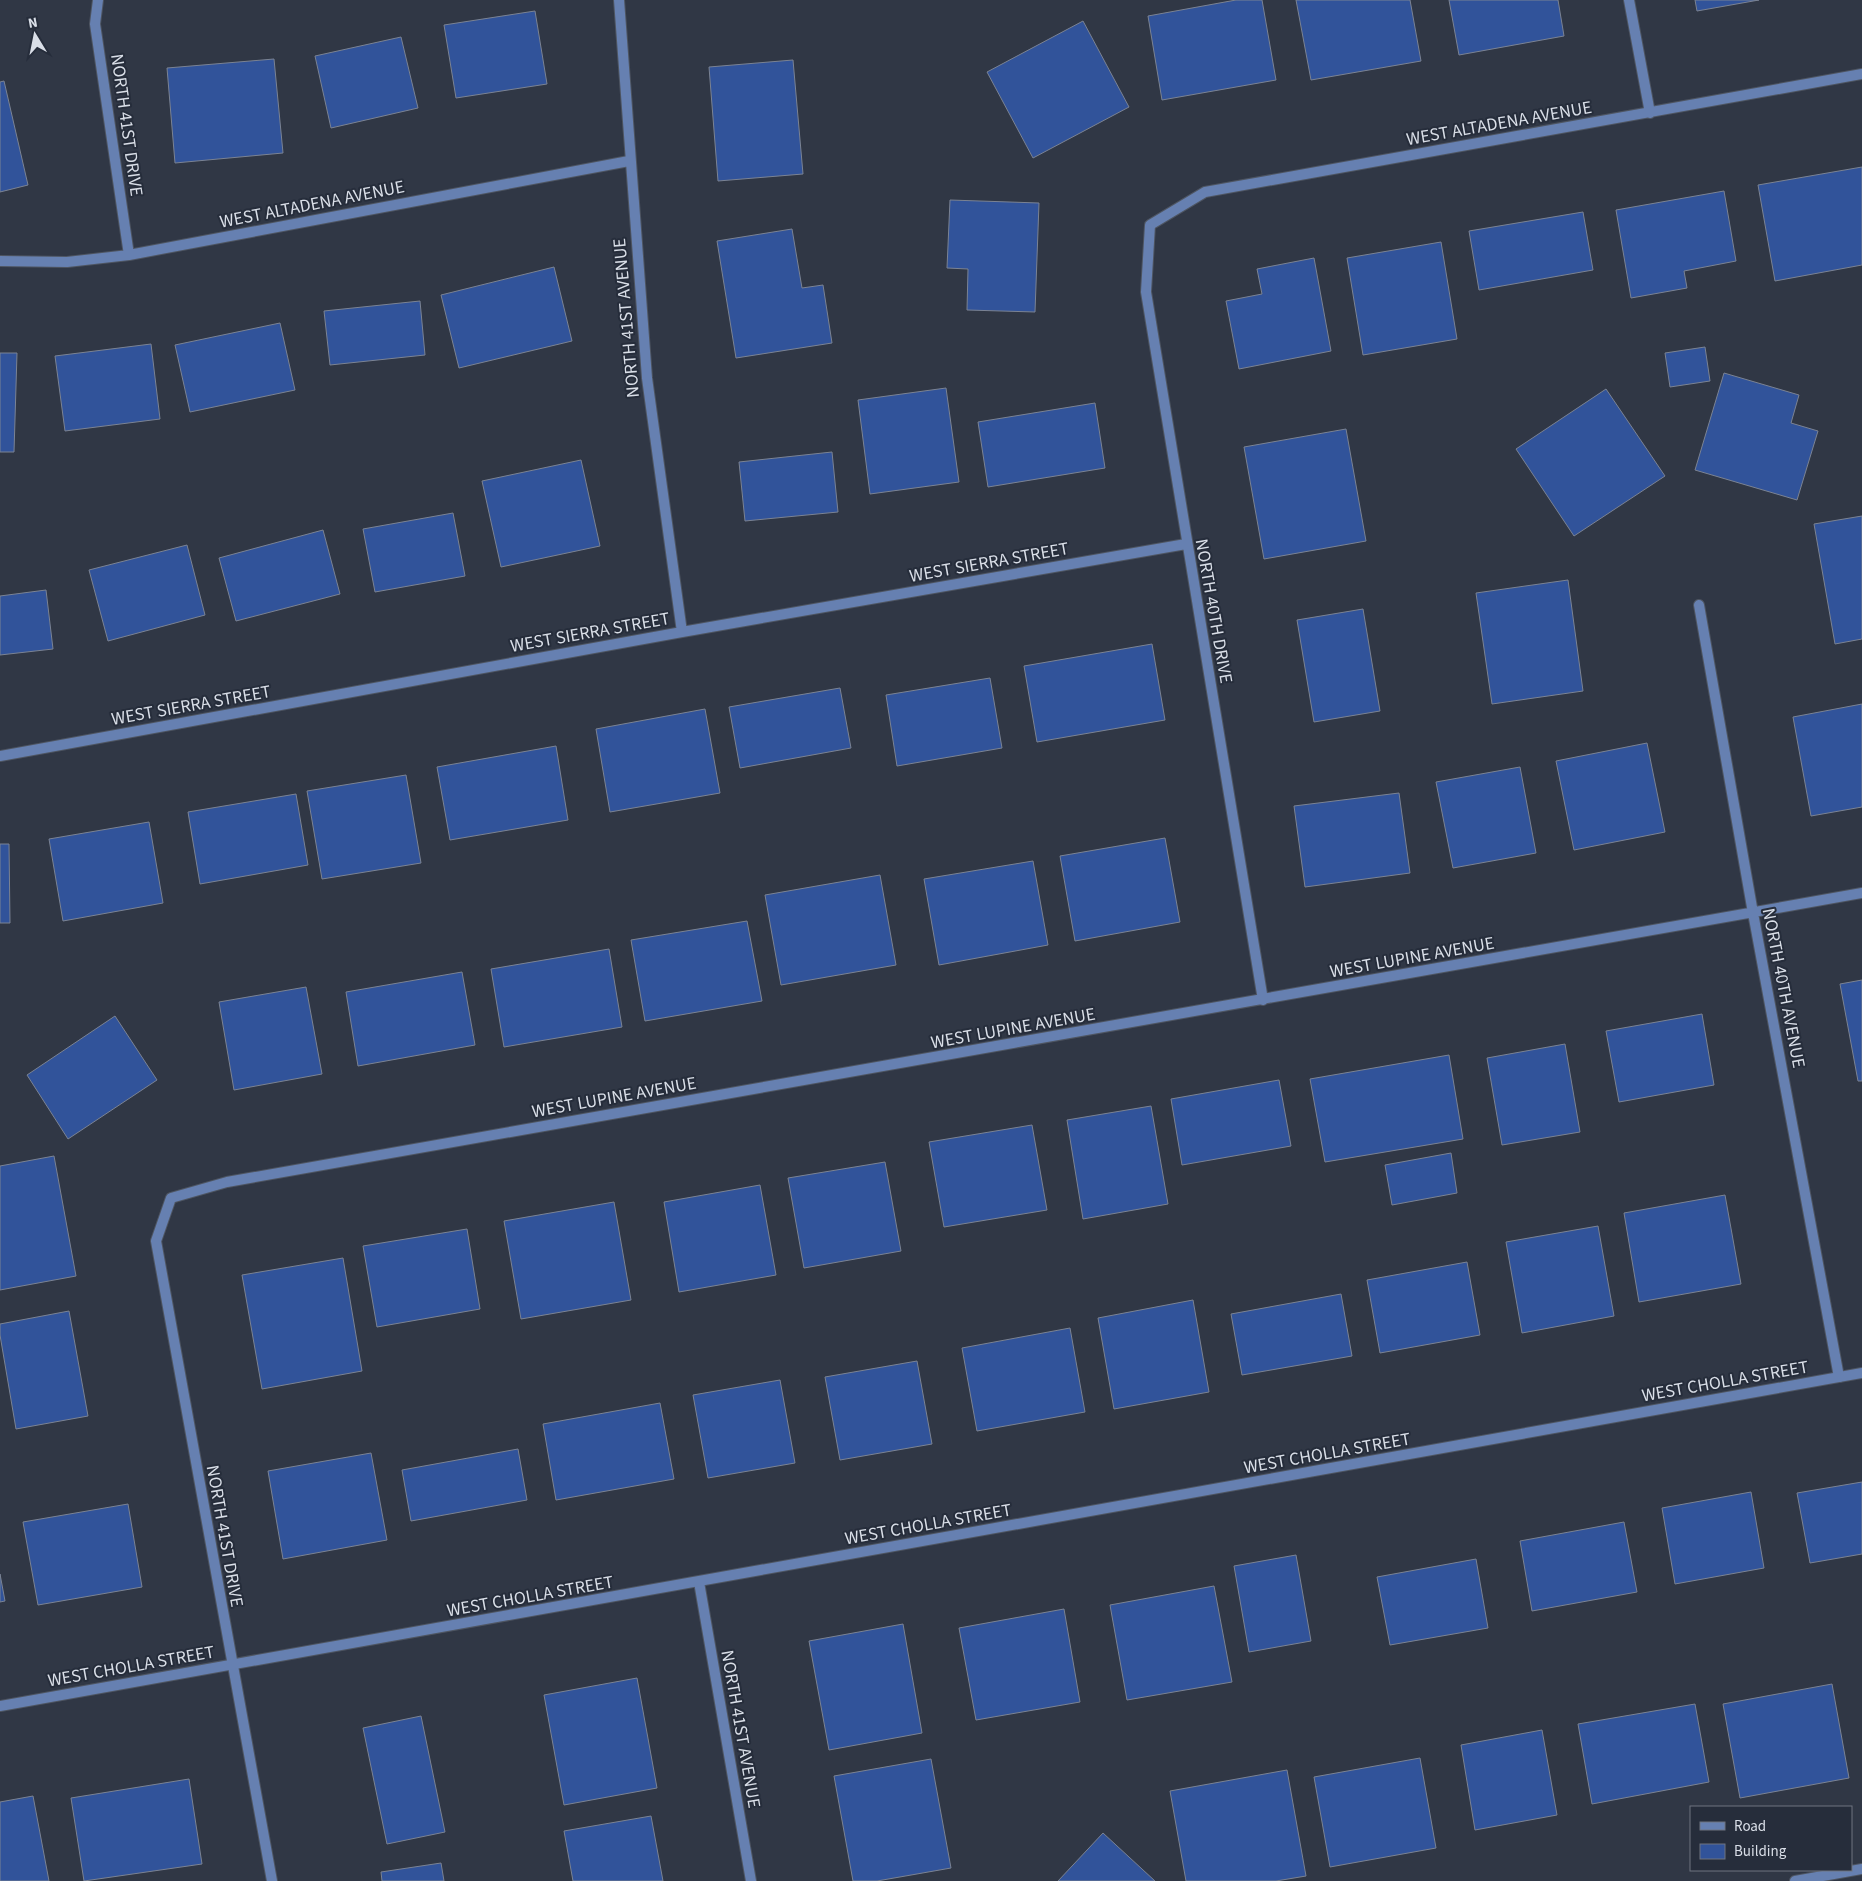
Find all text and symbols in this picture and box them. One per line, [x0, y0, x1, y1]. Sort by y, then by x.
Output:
north arrow [10, 10, 60, 60]
text: N [27, 13, 39, 34]
street label: NORTH 41ST DRIVE [104, 52, 149, 198]
street label: WEST ALTADENA AVENUE [1404, 95, 1594, 152]
street label: WEST ALTADENA AVENUE [218, 174, 407, 235]
street label: NORTH 41ST AVENUE [607, 237, 646, 399]
street label: WEST SIERRA STREET [907, 536, 1071, 589]
street label: NORTH 40TH DRIVE [1188, 537, 1239, 685]
street label: WEST SIERRA STREET [508, 606, 672, 659]
street label: WEST SIERRA STREET [109, 679, 273, 732]
street label: NORTH 40TH AVENUE [1756, 906, 1811, 1070]
street label: WEST LUPINE AVENUE [1328, 931, 1496, 984]
street label: WEST LUPINE AVENUE [929, 1002, 1097, 1055]
street label: WEST LUPINE AVENUE [530, 1071, 698, 1124]
street label: WEST CHOLLA STREET [1640, 1354, 1811, 1408]
street label: WEST CHOLLA STREET [1242, 1426, 1413, 1480]
street label: NORTH 41ST DRIVE [200, 1463, 249, 1609]
street label: WEST CHOLLA STREET [843, 1497, 1014, 1551]
street label: WEST CHOLLA STREET [445, 1569, 616, 1623]
street label: WEST CHOLLA STREET [46, 1639, 217, 1693]
street label: NORTH 41ST AVENUE [714, 1648, 767, 1810]
legend [1690, 1806, 1852, 1871]
text: Road [1734, 1816, 1766, 1837]
text: Building [1734, 1841, 1787, 1862]

